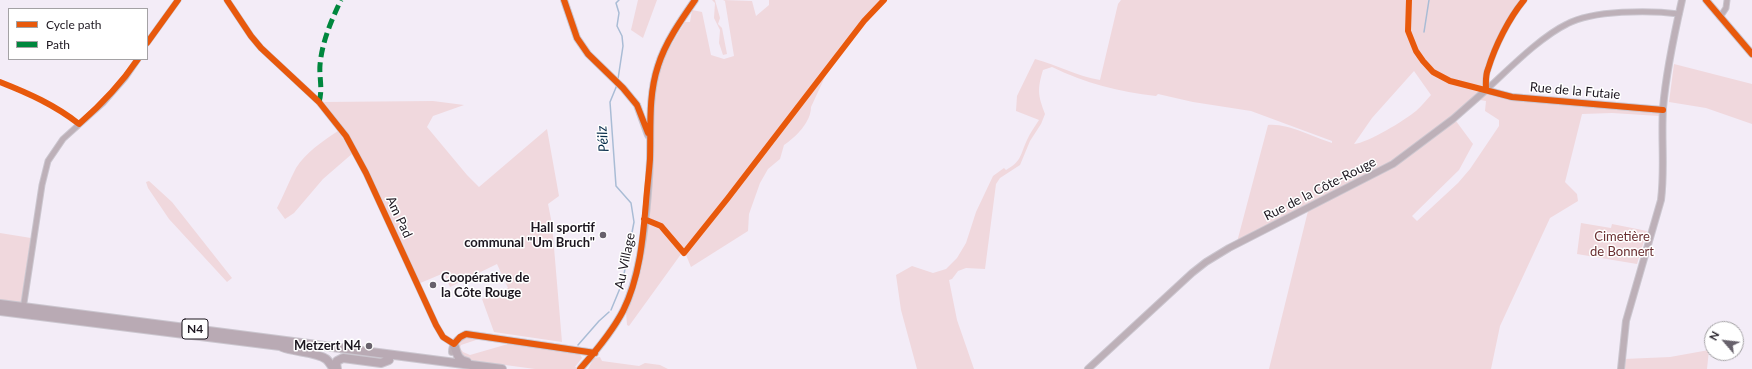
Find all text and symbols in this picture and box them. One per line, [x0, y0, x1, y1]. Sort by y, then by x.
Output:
legend [8, 8, 148, 60]
text: Cycle path [46, 17, 101, 32]
text: Path [46, 37, 70, 52]
street label: Rue de la Futaie [1529, 79, 1621, 103]
water label: Péilz [593, 125, 613, 153]
street label: Rue de la Côte-Rouge [1261, 154, 1379, 224]
street label: Am Pad [383, 194, 415, 240]
place label: Hall sportif communal "Um Bruch" [464, 220, 595, 251]
park label: Cimetière de Bonnert [1590, 229, 1654, 260]
marker: Hall sportif communal "Um Bruch" [598, 230, 608, 240]
street label: Au Village [611, 231, 639, 291]
place label: Coopérative de la Côte Rouge [441, 270, 529, 301]
marker: Coopérative de la Côte Rouge [428, 280, 438, 290]
road number: N4 [182, 319, 208, 339]
north arrow [1704, 321, 1744, 361]
text: N [1706, 329, 1722, 342]
place label: Metzert N4 [294, 338, 361, 354]
marker: Metzert N4 [364, 341, 374, 351]

